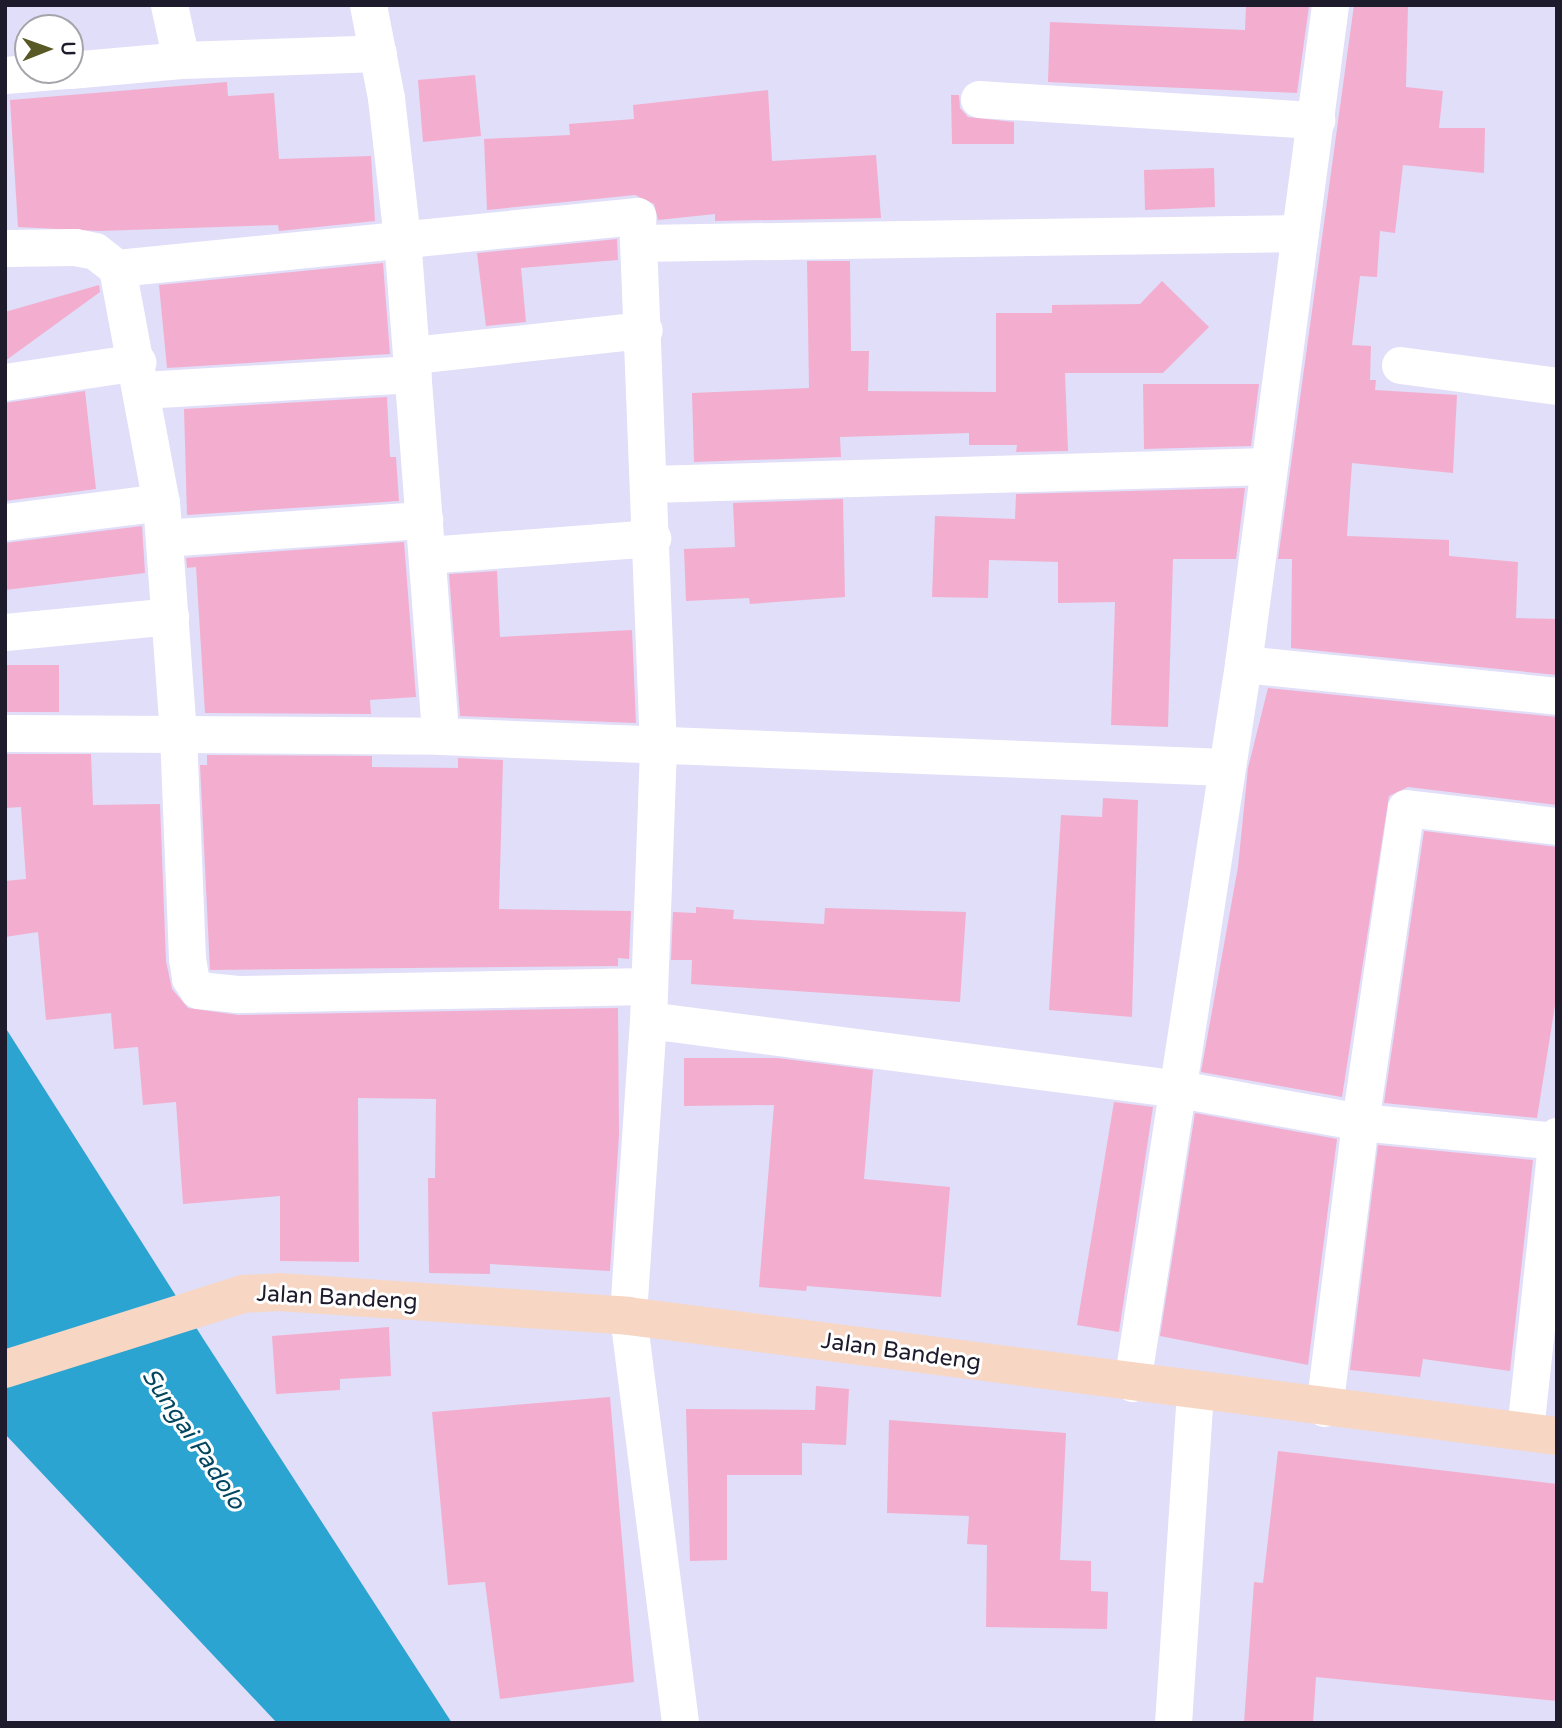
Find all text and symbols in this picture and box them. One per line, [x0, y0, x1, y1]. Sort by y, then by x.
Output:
north arrow [14, 14, 84, 84]
text: U [57, 41, 79, 56]
street label: Jalan Bandeng [256, 1280, 418, 1316]
street label: Jalan Bandeng [819, 1327, 983, 1377]
water label: Sungai Padolo [135, 1363, 251, 1515]

